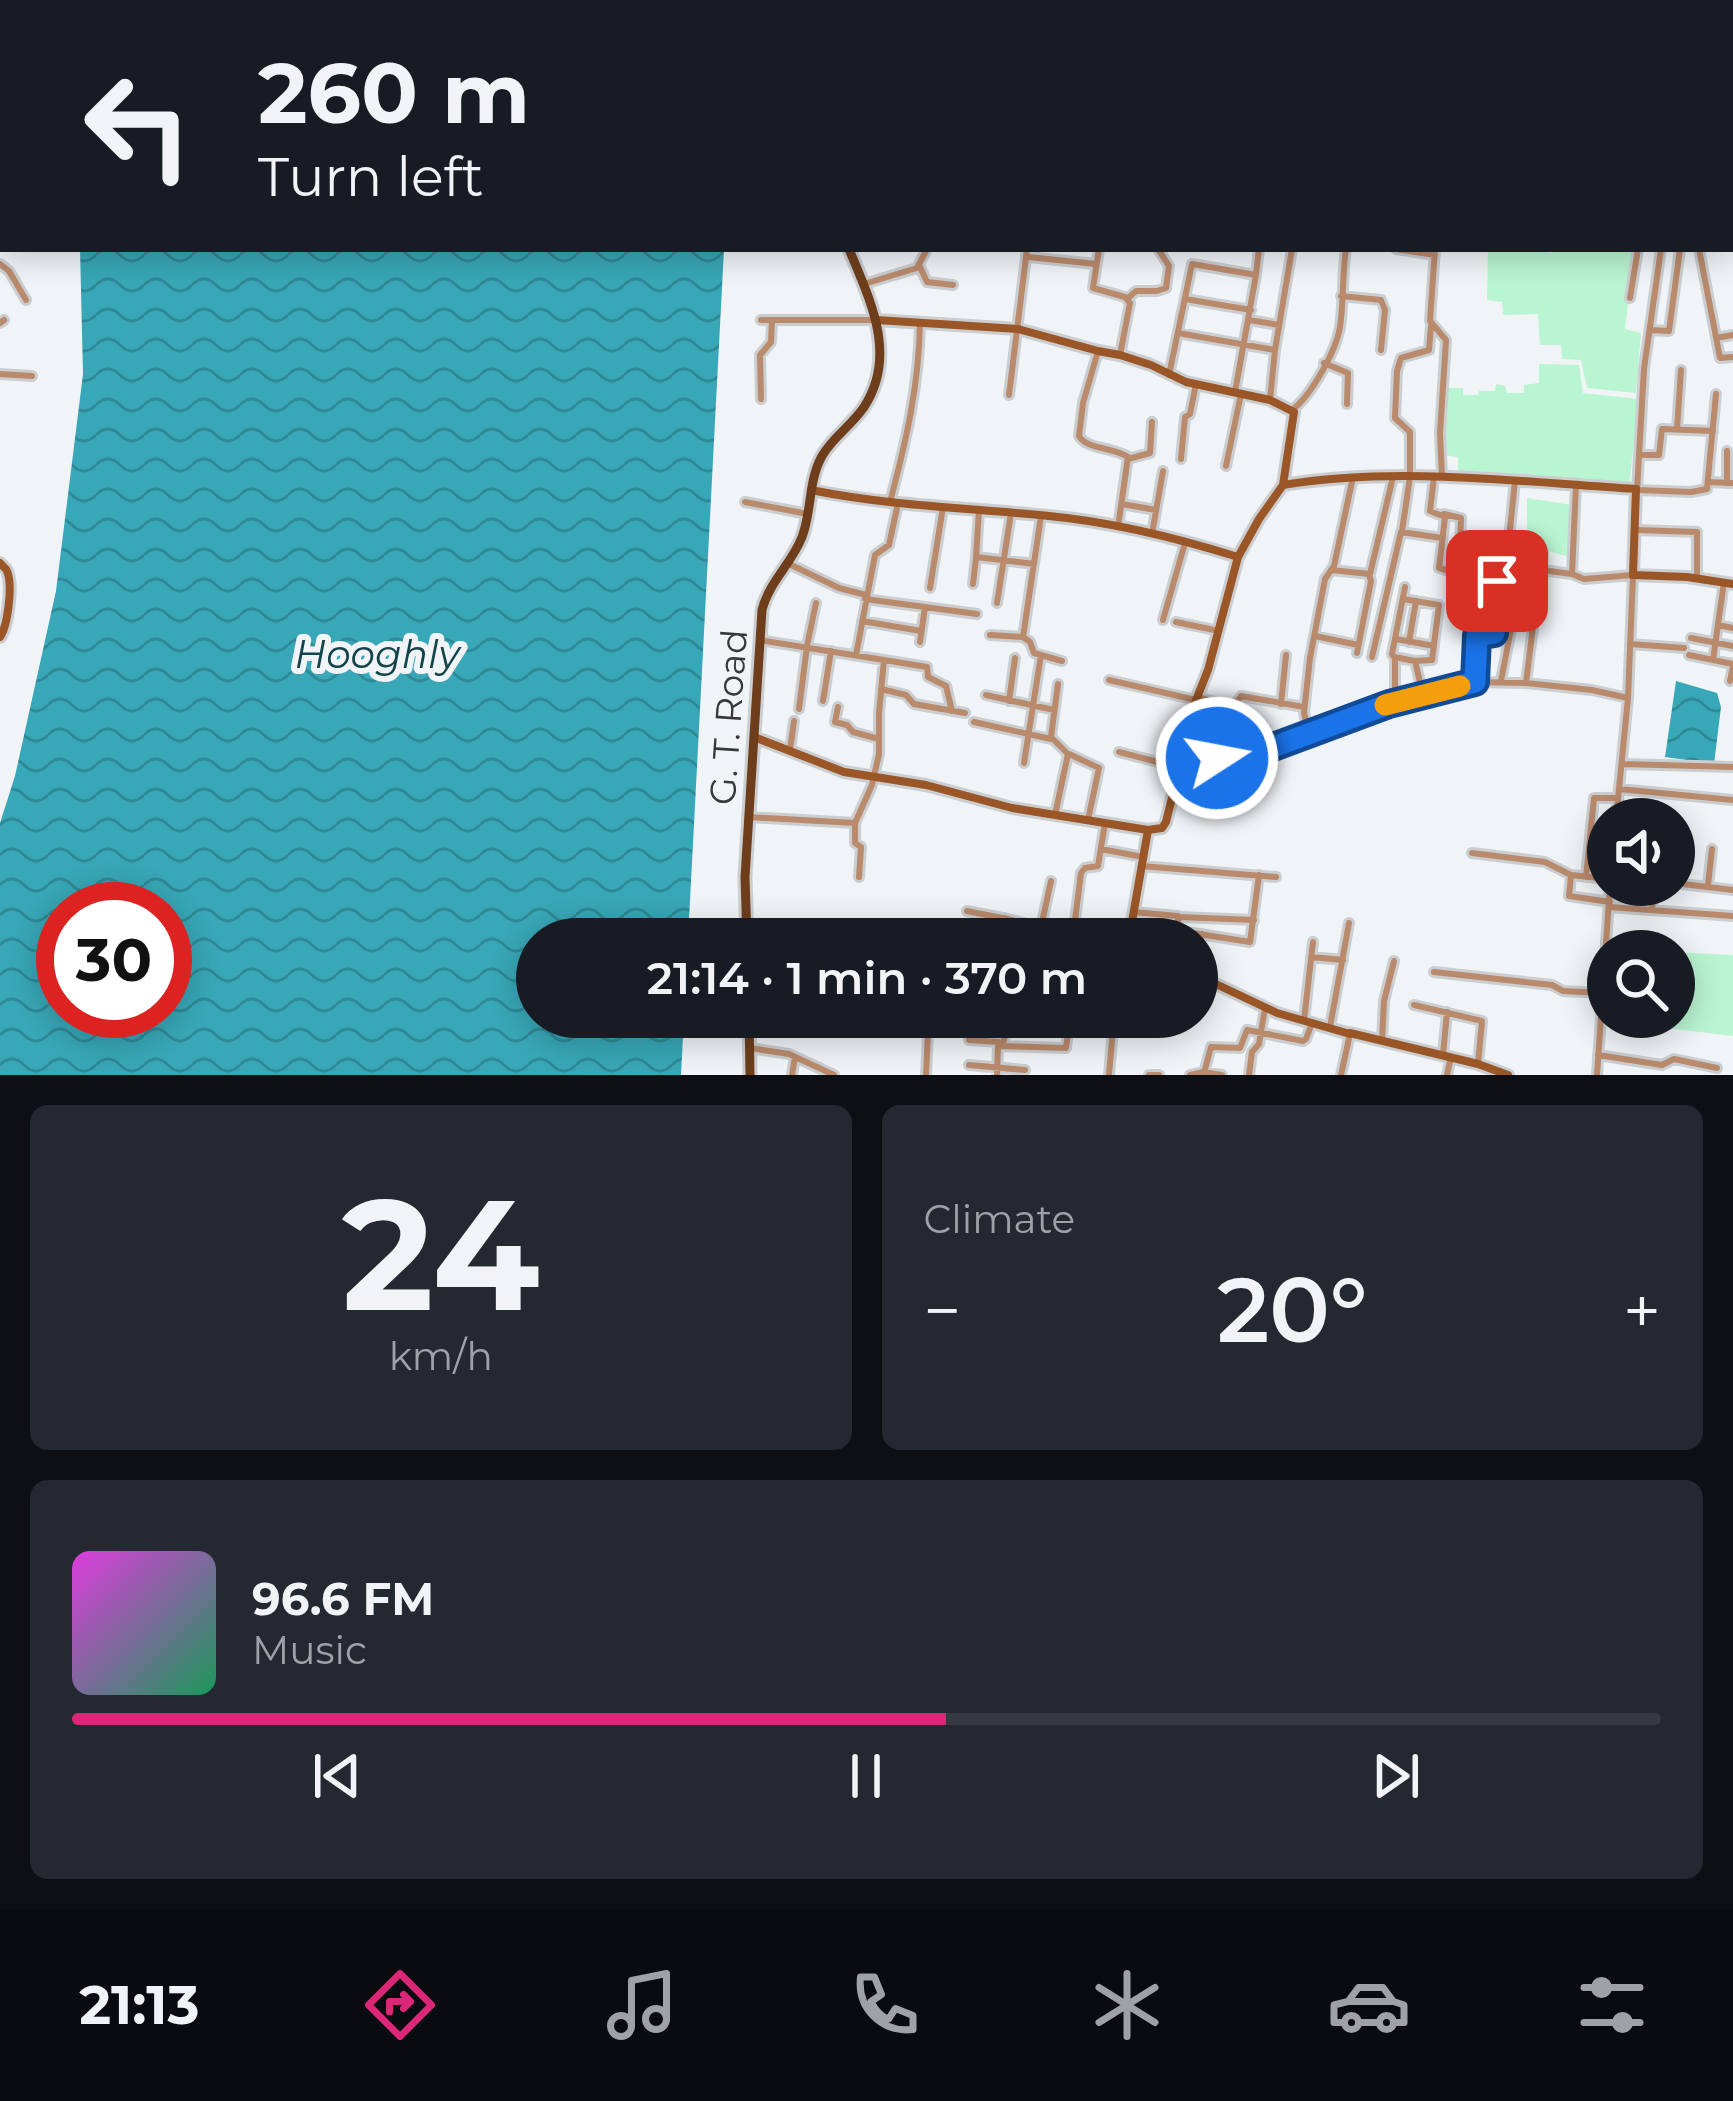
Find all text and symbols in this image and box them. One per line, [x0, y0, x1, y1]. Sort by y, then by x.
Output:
text: 260 m [258, 42, 530, 144]
icon: left [60, 48, 216, 204]
text: Turn left [258, 144, 484, 210]
pin [1446, 530, 1548, 632]
icon: arrive [1464, 548, 1530, 614]
street label: G. T. Road [700, 628, 756, 806]
water label: Hooghly [294, 630, 462, 678]
position arrow [1154, 695, 1280, 821]
map controls [1587, 798, 1695, 1038]
button: sound [1587, 798, 1695, 906]
speed limit sign: 30 [36, 882, 192, 1038]
button: search [1587, 930, 1695, 1038]
text: 21:14 · 1 min · 370 m [647, 950, 1087, 1005]
text: 24 [342, 1159, 540, 1349]
text: Climate [924, 1195, 1075, 1243]
text: 20° [1217, 1255, 1368, 1365]
text: − [924, 1270, 961, 1351]
text: + [1623, 1270, 1661, 1351]
text: km/h [389, 1332, 493, 1380]
text: 96.6 FM [252, 1571, 434, 1626]
text: Music [252, 1626, 367, 1674]
icon: previous [304, 1743, 370, 1809]
icon: pause [833, 1743, 899, 1809]
icon: next [1363, 1743, 1429, 1809]
icon: directions [358, 1963, 442, 2047]
icon: music [600, 1963, 684, 2047]
icon: phone [843, 1963, 927, 2047]
icon: climate [1085, 1963, 1169, 2047]
icon: car [1327, 1963, 1411, 2047]
icon: filters [1570, 1963, 1654, 2047]
text: 21:13 [79, 1972, 200, 2038]

